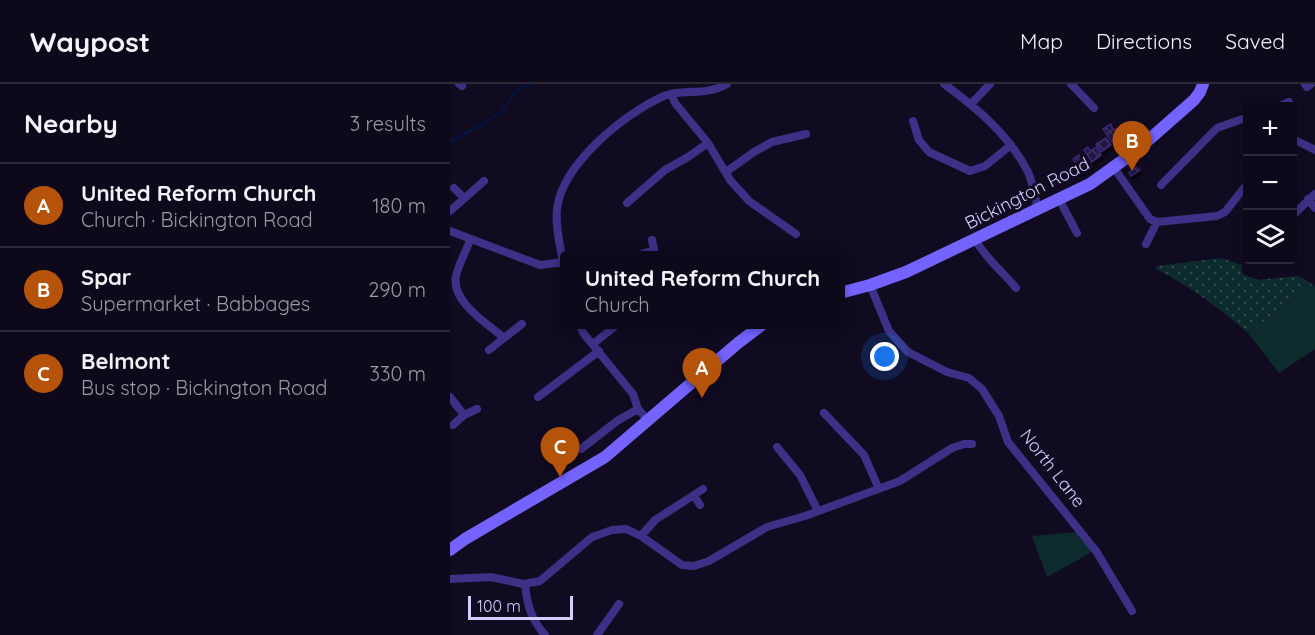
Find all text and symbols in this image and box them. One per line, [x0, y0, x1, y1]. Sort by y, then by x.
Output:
text: Waypost [30, 24, 150, 59]
text: Map [1020, 28, 1063, 54]
text: Directions [1096, 28, 1192, 54]
text: Saved [1225, 28, 1285, 54]
map controls [1243, 102, 1297, 264]
button: + [1243, 102, 1297, 156]
text: Nearby [24, 107, 118, 140]
text: 3 results [350, 111, 426, 136]
pin: B [1112, 122, 1152, 171]
street label: Bickington Road [961, 152, 1093, 234]
button: − [1243, 156, 1297, 210]
text: United Reform Church [81, 179, 316, 207]
text: A [37, 193, 50, 218]
text: 180 m [372, 193, 426, 218]
text: Church · Bickington Road [81, 207, 313, 232]
button: layers [1243, 210, 1297, 264]
popup [560, 251, 845, 329]
text: Spar [81, 263, 131, 291]
text: United Reform Church [585, 264, 820, 292]
text: B [37, 277, 50, 302]
text: 290 m [368, 277, 426, 302]
text: Supermarket · Babbages [81, 291, 310, 316]
text: Church [585, 292, 650, 317]
your location [870, 342, 899, 371]
text: Belmont [81, 347, 170, 375]
pin: A [682, 348, 722, 398]
text: C [37, 361, 50, 386]
text: 330 m [369, 361, 426, 386]
text: Bus stop · Bickington Road [81, 375, 327, 400]
street label: North Lane [1015, 424, 1091, 512]
pin: C [540, 428, 580, 477]
scale bar [468, 593, 573, 620]
text: 100 m [477, 596, 521, 616]

